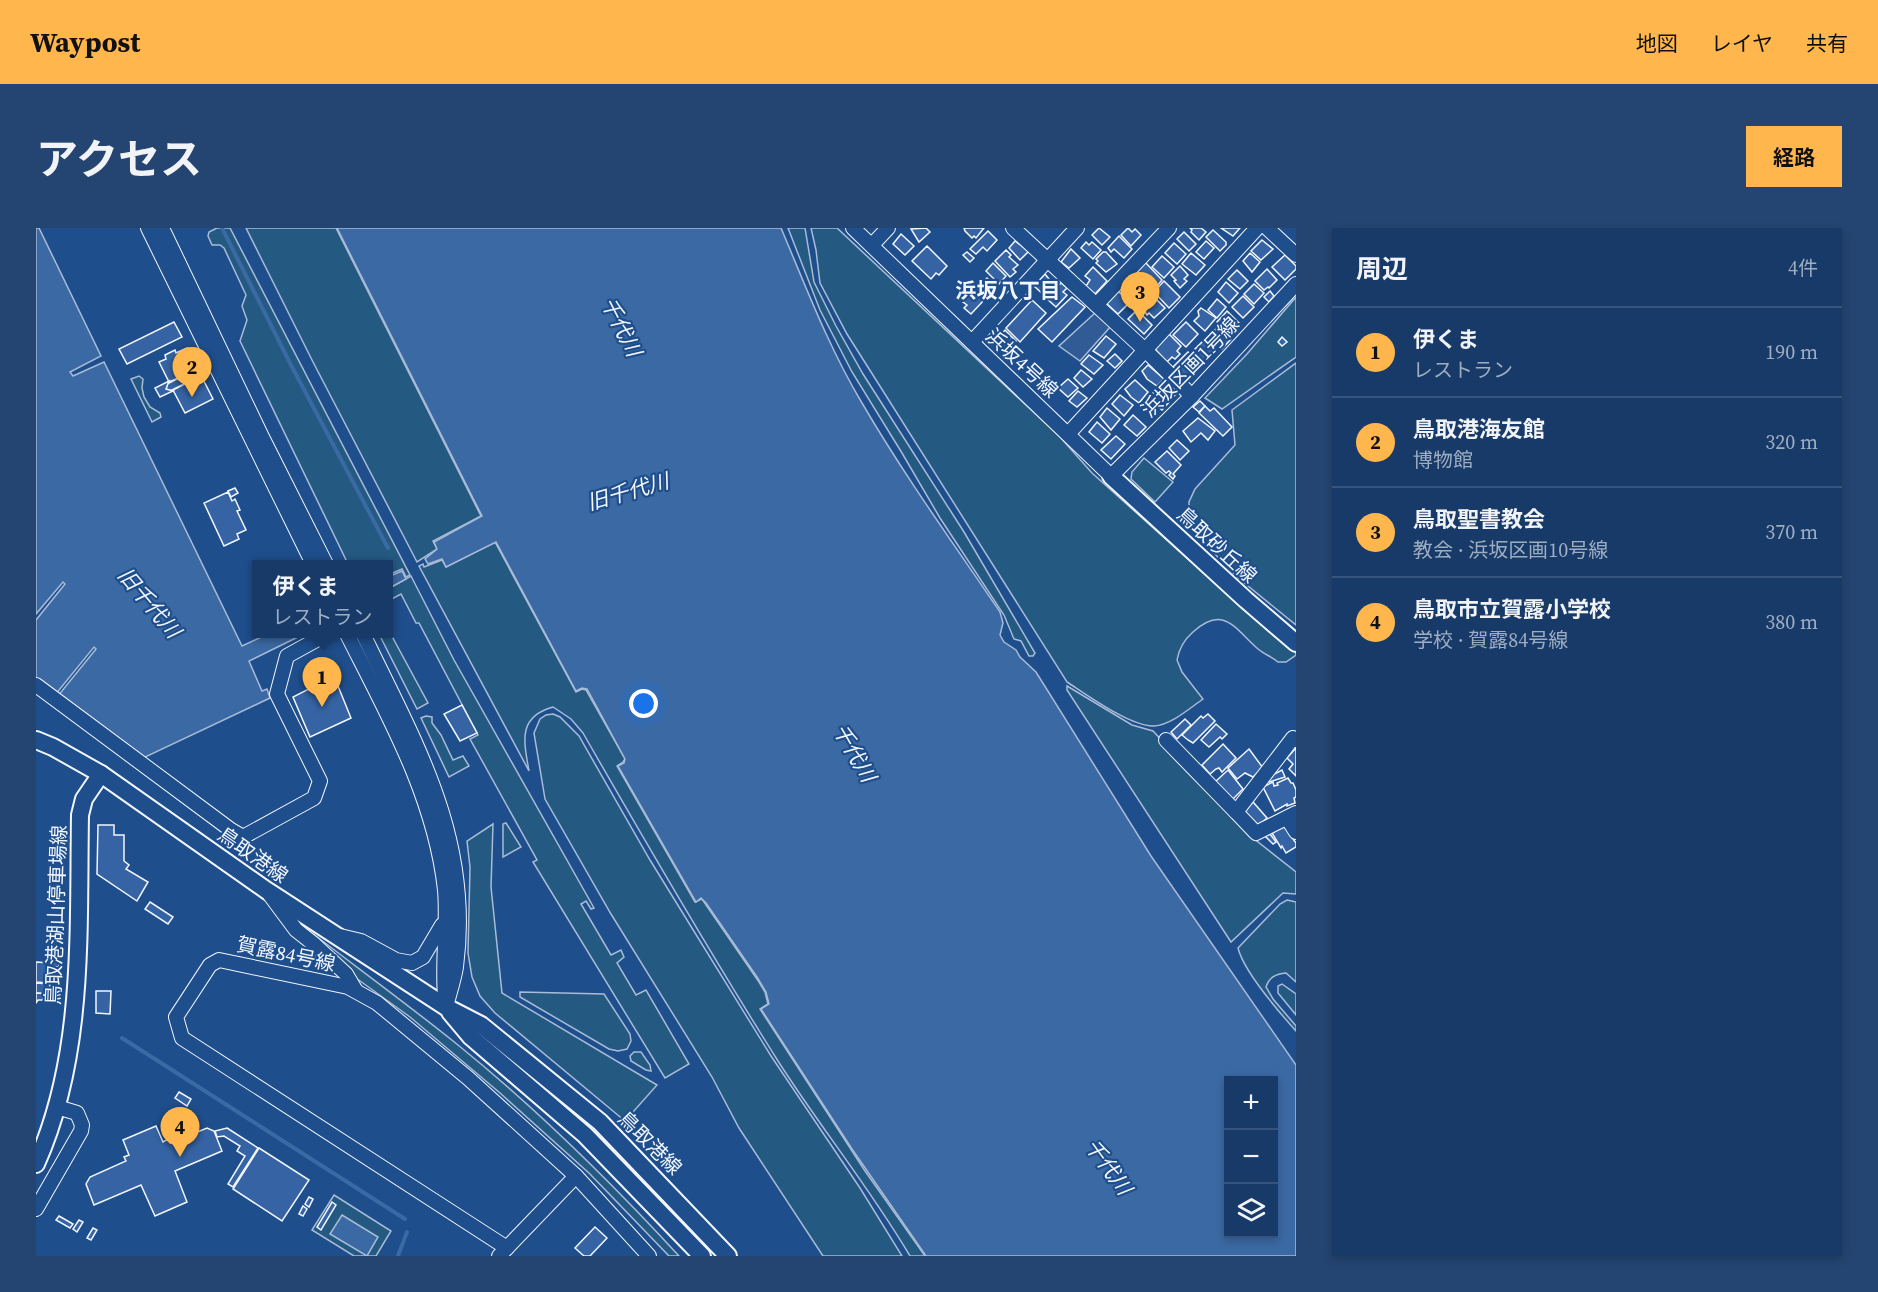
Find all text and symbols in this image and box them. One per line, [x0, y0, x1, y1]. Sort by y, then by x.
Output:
text: Waypost [30, 23, 140, 61]
text: 地図 [1636, 29, 1678, 58]
text: レイヤ [1711, 29, 1773, 58]
text: 共有 [1806, 29, 1848, 58]
button: 経路 [1746, 126, 1842, 187]
text: アクセス [36, 130, 202, 188]
text: 周辺 [1356, 251, 1408, 287]
text: 4件 [1788, 254, 1818, 282]
pin: 3 [1120, 272, 1160, 322]
district label: 浜坂八丁目 [956, 276, 1061, 305]
water label: 千代川 [594, 292, 650, 363]
street label: 浜坂区画1号線 [1135, 311, 1245, 423]
street label: 浜坂4号線 [980, 322, 1064, 404]
text: 伊くま [1413, 324, 1479, 354]
text: 1 [1370, 338, 1381, 366]
text: 190 m [1765, 338, 1818, 366]
pin: 2 [172, 348, 212, 397]
text: レストラン [1413, 356, 1513, 384]
text: 鳥取港海友館 [1413, 414, 1545, 444]
text: 2 [1370, 428, 1381, 456]
text: 320 m [1765, 428, 1818, 456]
text: 博物館 [1413, 446, 1473, 474]
water label: 旧千代川 [583, 465, 674, 517]
street label: 鳥取砂丘線 [1171, 501, 1263, 589]
text: 鳥取聖書教会 [1413, 504, 1545, 534]
text: 3 [1370, 518, 1381, 546]
text: 370 m [1765, 518, 1818, 546]
text: 教会 · 浜坂区画10号線 [1413, 536, 1608, 564]
popup [252, 560, 393, 638]
water label: 旧千代川 [111, 561, 189, 646]
text: 伊くま [273, 571, 339, 601]
text: 鳥取市立賀露小学校 [1413, 594, 1611, 624]
text: レストラン [273, 603, 373, 631]
text: 4 [1370, 608, 1381, 636]
text: 380 m [1765, 608, 1818, 636]
text: 学校 · 賀露84号線 [1413, 626, 1568, 654]
pin: 1 [302, 658, 342, 707]
your location [629, 689, 658, 718]
water label: 千代川 [826, 718, 884, 789]
street label: 鳥取港線 [212, 821, 294, 889]
street label: 鳥取港湖山停車場線 [39, 825, 73, 1005]
street label: 賀露84号線 [234, 930, 338, 978]
map controls [1224, 1076, 1278, 1238]
button: + [1224, 1076, 1278, 1130]
street label: 鳥取港線 [612, 1105, 688, 1181]
pin: 4 [160, 1108, 200, 1157]
button: − [1224, 1130, 1278, 1184]
water label: 千代川 [1078, 1133, 1140, 1202]
button: layers [1224, 1184, 1278, 1238]

